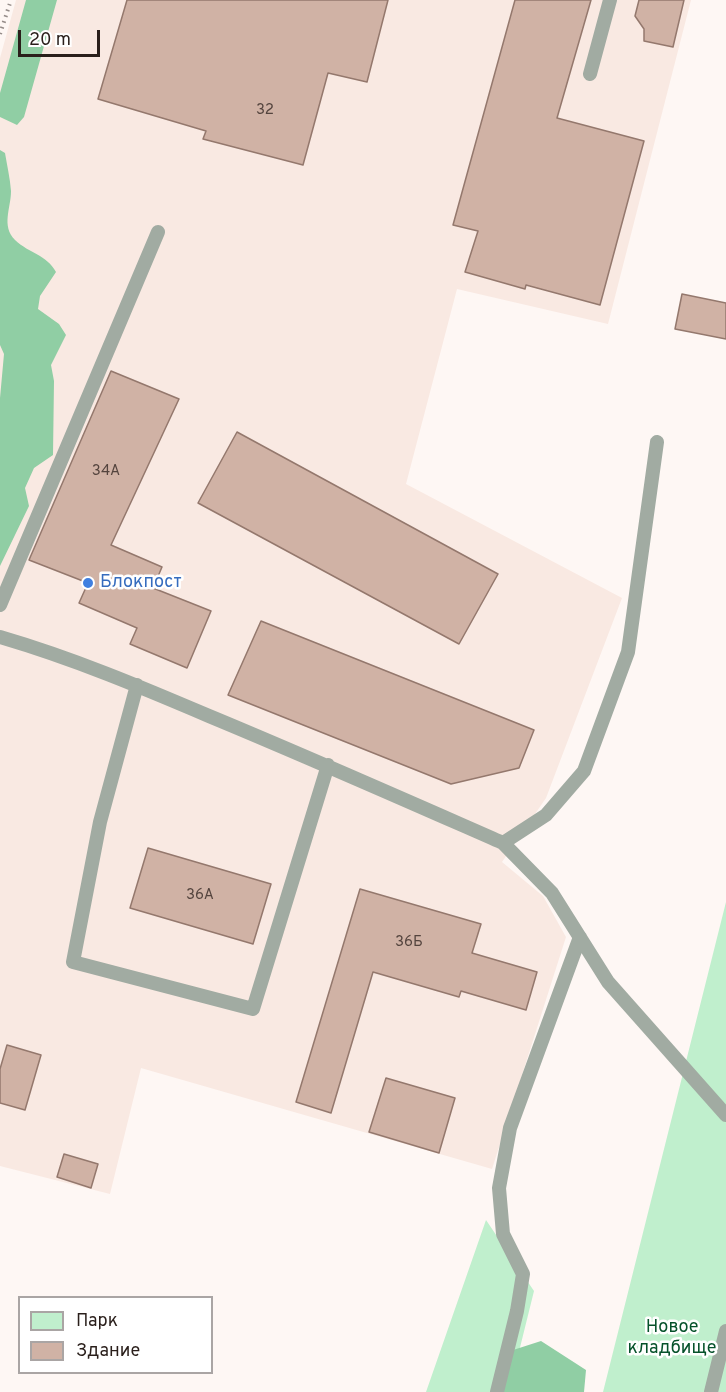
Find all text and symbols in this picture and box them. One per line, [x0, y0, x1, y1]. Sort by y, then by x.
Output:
scale bar [21, 18, 104, 56]
text: 20 m [29, 29, 71, 52]
house number: 32 [256, 102, 274, 120]
house number: 34А [92, 463, 120, 481]
place label: Блокпост [100, 572, 182, 594]
marker: Блокпост [81, 576, 95, 590]
house number: 36А [186, 887, 214, 905]
house number: 36Б [395, 934, 423, 952]
legend [18, 1296, 213, 1374]
text: Парк [76, 1310, 118, 1333]
park label: Новое кладбище [627, 1317, 717, 1360]
text: Здание [76, 1340, 140, 1363]

